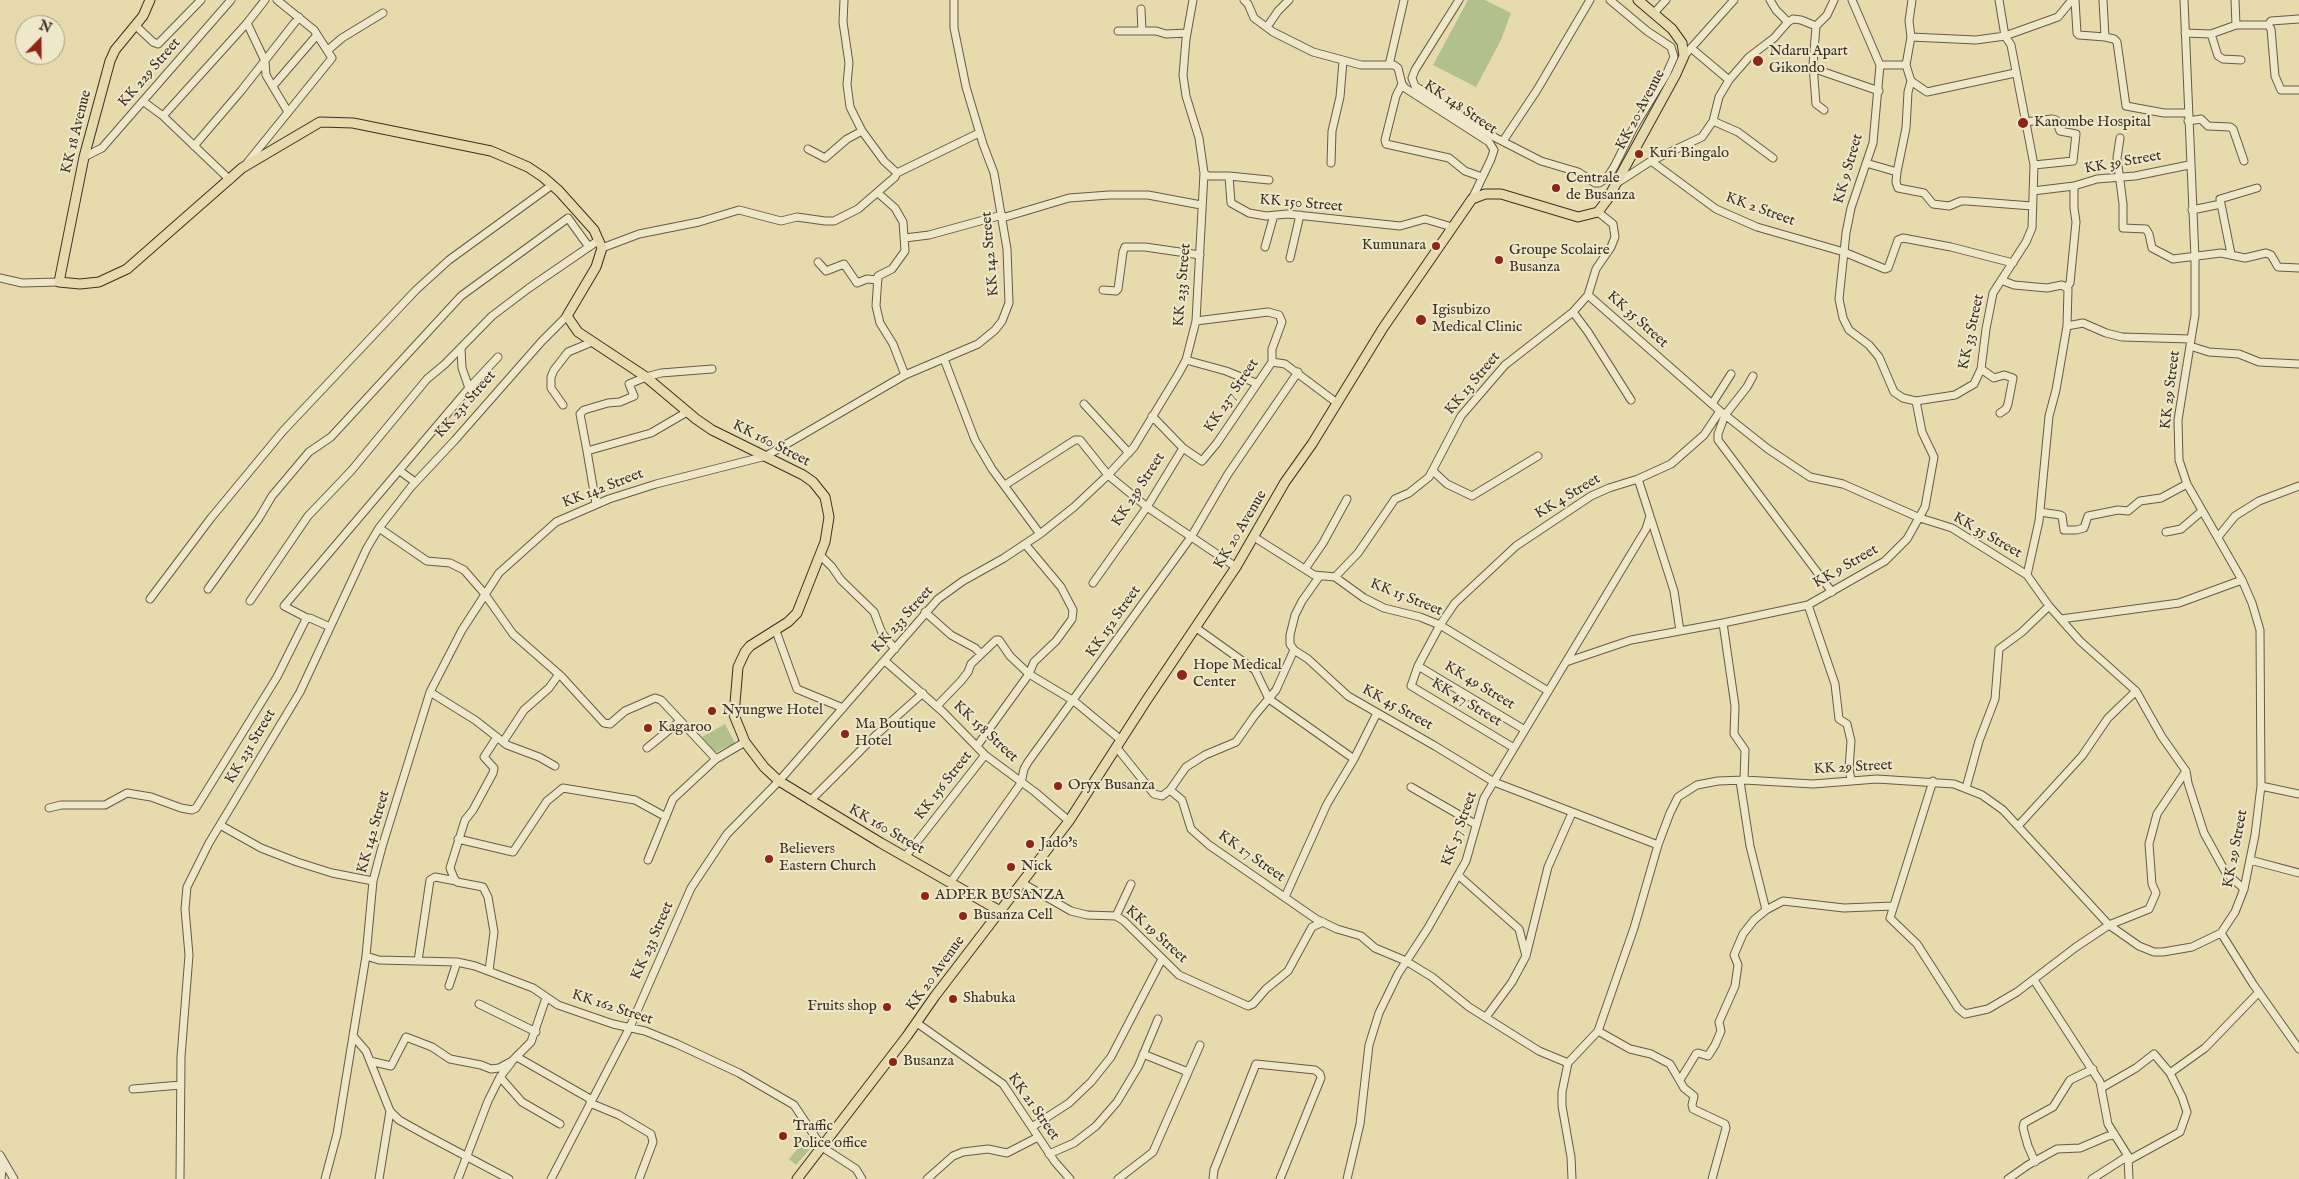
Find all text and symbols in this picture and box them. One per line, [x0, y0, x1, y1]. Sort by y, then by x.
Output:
north arrow [15, 15, 65, 65]
text: N [36, 16, 54, 38]
street label: KK 229 Street [115, 35, 185, 111]
place label: Ndaru Apart Gikondo [1769, 43, 1848, 78]
marker: Ndaru Apart Gikondo [1751, 54, 1765, 68]
street label: KK 20 Avenue [1612, 67, 1670, 153]
street label: KK 148 Street [1420, 77, 1500, 139]
street label: KK 18 Avenue [58, 88, 96, 176]
place label: Kanombe Hospital [2034, 114, 2151, 132]
marker: Kanombe Hospital [2016, 116, 2030, 130]
street label: KK 9 Street [1830, 132, 1868, 206]
place label: Kuri Bingalo [1649, 145, 1729, 163]
street label: KK 39 Street [2083, 147, 2163, 179]
marker: Kuri Bingalo [1633, 148, 1645, 160]
place label: Centrale de Busanza [1566, 170, 1635, 205]
marker: Centrale de Busanza [1550, 182, 1562, 194]
street label: KK 2 Street [1723, 189, 1797, 231]
street label: KK 150 Street [1258, 191, 1344, 217]
street label: KK 142 Street [978, 211, 1004, 297]
place label: Kumunara [1362, 237, 1426, 255]
marker: Kumunara [1430, 240, 1442, 252]
street label: KK 233 Street [1170, 242, 1196, 328]
place label: Groupe Scolaire Busanza [1509, 242, 1610, 277]
marker: Groupe Scolaire Busanza [1493, 254, 1505, 266]
street label: KK 35 Street [1603, 288, 1671, 352]
street label: KK 33 Street [1955, 293, 1989, 371]
place label: Igisubizo Medical Clinic [1432, 302, 1522, 337]
marker: Igisubizo Medical Clinic [1414, 313, 1428, 327]
street label: KK 13 Street [1441, 349, 1505, 419]
street label: KK 29 Street [2157, 350, 2185, 430]
street label: KK 237 Street [1201, 356, 1263, 436]
street label: KK 231 Street [432, 367, 500, 443]
street label: KK 160 Street [729, 417, 813, 471]
street label: KK 239 Street [1108, 450, 1170, 530]
street label: KK 142 Street [560, 465, 646, 513]
street label: KK 4 Street [1532, 471, 1604, 523]
street label: KK 20 Avenue [1210, 487, 1272, 573]
street label: KK 35 Street [1949, 509, 2025, 563]
street label: KK 9 Street [1810, 541, 1882, 593]
street label: KK 15 Street [1367, 575, 1445, 621]
street label: KK 233 Street [868, 583, 938, 657]
street label: KK 152 Street [1083, 583, 1145, 661]
place label: Hope Medical Center [1193, 657, 1282, 692]
street label: KK 49 Street [1440, 658, 1518, 714]
marker: Hope Medical Center [1175, 668, 1189, 682]
street label: KK 47 Street [1427, 675, 1505, 731]
street label: KK 45 Street [1358, 681, 1436, 735]
street label: KK 158 Street [949, 697, 1021, 767]
place label: Nyungwe Hotel [722, 702, 823, 720]
marker: Nyungwe Hotel [706, 705, 718, 717]
street label: KK 231 Street [222, 706, 280, 788]
place label: Ma Boutique Hotel [855, 716, 936, 751]
place label: Kagaroo [658, 719, 712, 737]
marker: Kagaroo [642, 722, 654, 734]
marker: Ma Boutique Hotel [839, 728, 851, 740]
street label: KK 156 Street [911, 748, 977, 824]
street label: KK 29 Street [1813, 757, 1893, 779]
place label: Oryx Busanza [1068, 777, 1155, 795]
marker: Oryx Busanza [1052, 780, 1064, 792]
street label: KK 142 Street [354, 788, 394, 876]
street label: KK 37 Street [1438, 789, 1482, 869]
street label: KK 160 Street [845, 801, 927, 859]
street label: KK 29 Street [2220, 808, 2252, 890]
street label: KK 17 Street [1214, 827, 1288, 887]
place label: Jado's [1040, 835, 1078, 853]
marker: Jado's [1024, 838, 1036, 850]
place label: Believers Eastern Church [779, 841, 876, 876]
marker: Believers Eastern Church [763, 853, 775, 865]
place label: Nick [1021, 858, 1052, 876]
marker: Nick [1005, 861, 1017, 873]
place label: ADPER BUSANZA [935, 887, 1064, 905]
marker: ADPER BUSANZA [919, 890, 931, 902]
street label: KK 233 Street [628, 899, 678, 983]
street label: KK 19 Street [1121, 902, 1191, 968]
place label: Busanza Cell [973, 907, 1053, 925]
marker: Busanza Cell [957, 910, 969, 922]
street label: KK 20 Avenue [903, 933, 969, 1015]
street label: KK 162 Street [569, 986, 655, 1030]
place label: Shabuka [963, 990, 1015, 1008]
marker: Shabuka [947, 993, 959, 1005]
place label: Fruits shop [807, 998, 877, 1016]
marker: Fruits shop [881, 1001, 893, 1013]
place label: Busanza [903, 1053, 954, 1071]
marker: Busanza [887, 1056, 899, 1068]
street label: KK 21 Street [1003, 1070, 1063, 1144]
place label: Traffic Police office [793, 1118, 867, 1153]
marker: Traffic Police office [777, 1130, 789, 1142]

